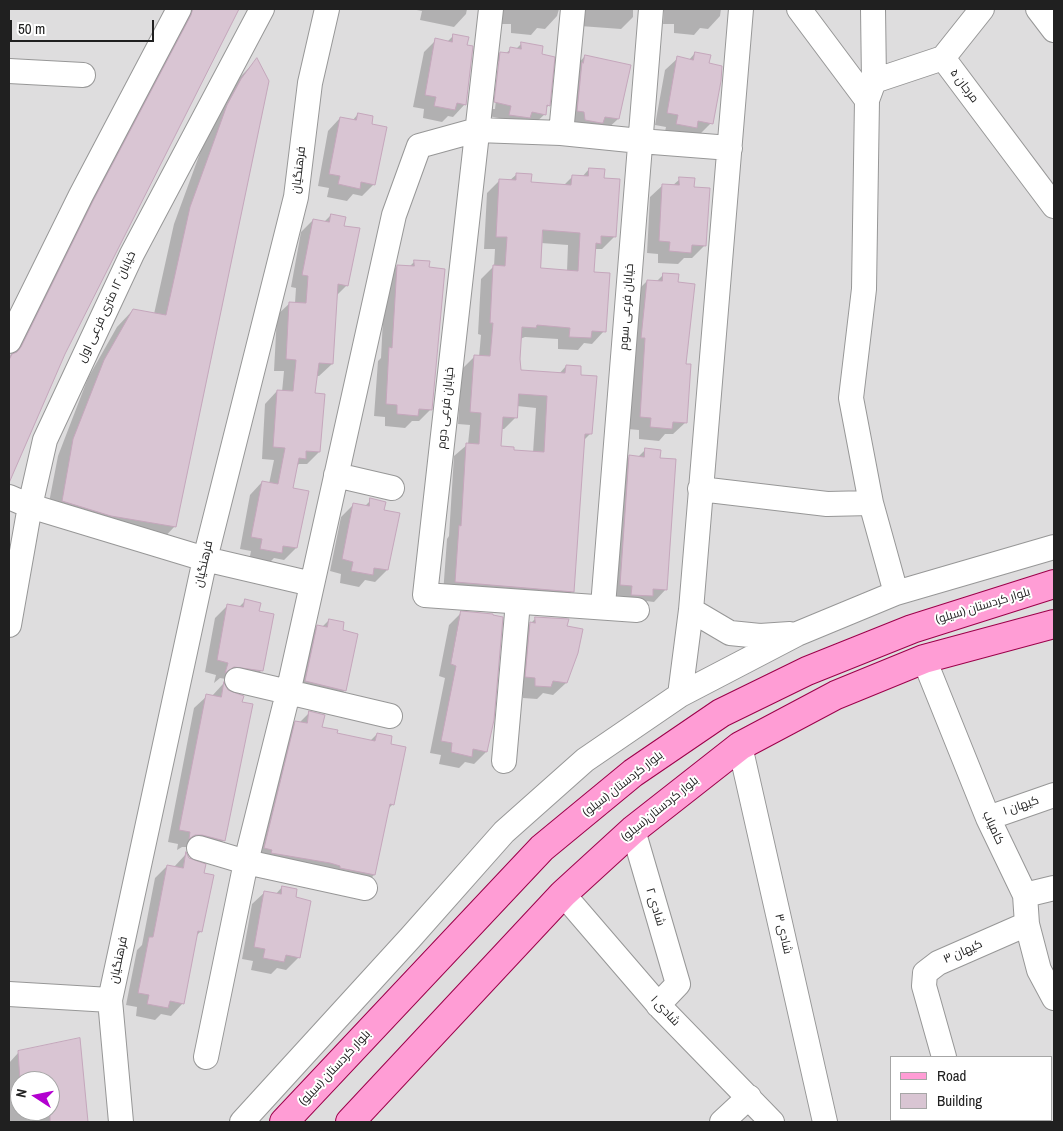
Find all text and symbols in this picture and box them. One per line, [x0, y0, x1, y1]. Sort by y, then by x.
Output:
scale bar [12, 10, 156, 42]
text: 50 m [18, 18, 45, 39]
street label: مرجان ۵ [947, 66, 981, 106]
street label: فرهنگیان [289, 146, 309, 194]
street label: خیابان ۱۲ متری فرعی اول [75, 249, 139, 365]
street label: خیابان فرعی سوم [617, 263, 637, 351]
street label: خیابان فرعی دوم [435, 366, 457, 450]
street label: فرهنگیان [192, 539, 216, 589]
street label: بلوار کردستان (سیلو) [934, 585, 1032, 627]
street label: بلوار کردستان (سیلو) [580, 748, 666, 820]
street label: بلوار کردستان(سیلو) [618, 773, 702, 845]
street label: کیهان ۱ [1001, 793, 1041, 819]
street label: کامیاب [979, 809, 1007, 847]
street label: شادی ۲ [642, 886, 668, 928]
street label: شادی ۳ [771, 912, 795, 956]
street label: فرهنگیان [107, 935, 131, 985]
street label: کیهان ۳ [941, 937, 985, 967]
street label: شادی ۱ [647, 993, 683, 1029]
street label: بلوار کردستان (سیلو) [296, 1027, 374, 1109]
legend [890, 1056, 1053, 1121]
text: Road [937, 1065, 966, 1086]
north arrow [10, 1071, 60, 1121]
text: N [12, 1088, 31, 1099]
text: Building [937, 1090, 982, 1111]

